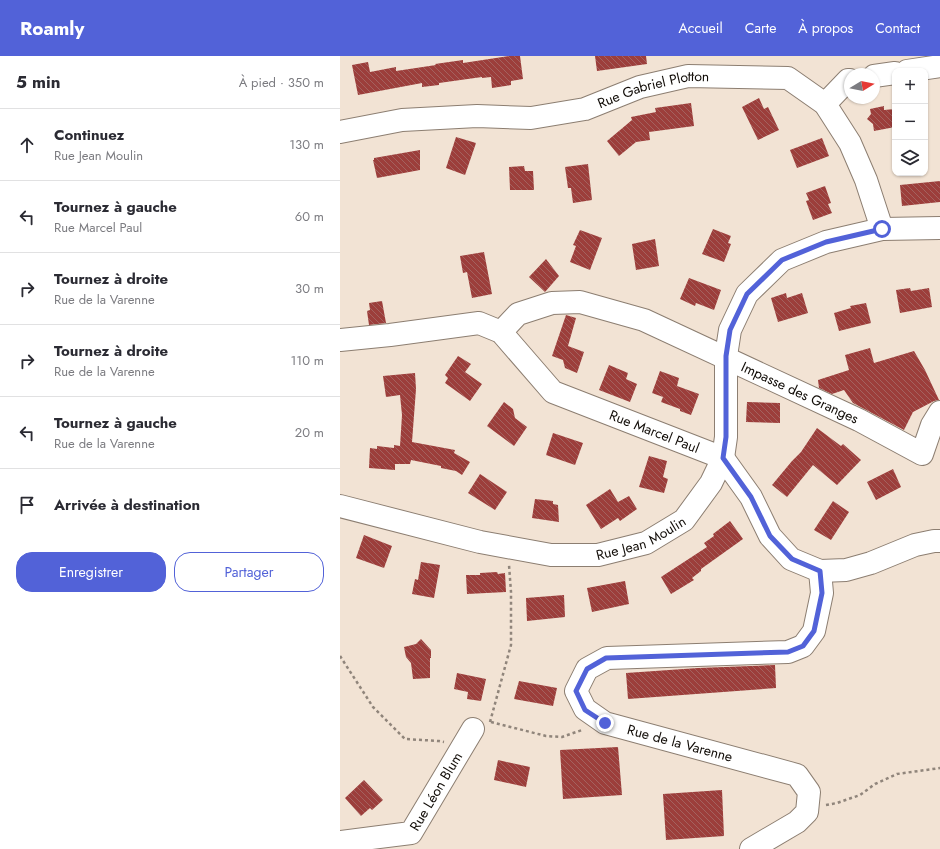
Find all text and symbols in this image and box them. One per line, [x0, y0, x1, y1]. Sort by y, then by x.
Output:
text: Roamly [20, 15, 84, 42]
text: Accueil [679, 18, 723, 38]
text: Carte [745, 18, 776, 38]
text: À propos [798, 18, 853, 38]
text: Contact [875, 18, 920, 38]
street label: Rue Gabriel Plotton [594, 66, 710, 113]
north arrow [844, 68, 880, 104]
map controls [892, 68, 928, 176]
button: + [892, 68, 928, 104]
text: 5 min [16, 70, 60, 94]
text: À pied · 350 m [239, 73, 324, 92]
button: − [892, 104, 928, 140]
text: Continuez [54, 124, 124, 146]
icon: ahead [16, 134, 38, 156]
text: 130 m [289, 135, 324, 154]
button: layers [892, 140, 928, 176]
text: Rue Jean Moulin [54, 146, 143, 165]
text: Tournez à gauche [54, 196, 177, 218]
icon: left [16, 206, 38, 228]
text: 60 m [295, 207, 324, 226]
text: Rue Marcel Paul [54, 218, 142, 237]
route start [873, 220, 891, 238]
text: Tournez à droite [54, 268, 168, 290]
icon: right [16, 278, 38, 300]
text: 30 m [295, 279, 324, 298]
text: Rue de la Varenne [54, 290, 155, 309]
text: Tournez à droite [54, 340, 168, 362]
icon: right [16, 350, 38, 372]
text: 110 m [290, 351, 324, 370]
street label: Impasse des Granges [738, 357, 862, 429]
text: Rue de la Varenne [54, 362, 155, 381]
street label: Rue Marcel Paul [606, 405, 702, 458]
text: Tournez à gauche [54, 412, 177, 434]
icon: left [16, 422, 38, 444]
text: 20 m [295, 423, 324, 442]
text: Rue de la Varenne [54, 434, 155, 453]
icon: arrive [16, 494, 38, 516]
text: Arrivée à destination [54, 494, 200, 516]
street label: Rue Jean Moulin [594, 511, 690, 565]
button: Enregistrer [16, 552, 166, 592]
button: Partager [174, 552, 324, 592]
route end [596, 714, 614, 732]
street label: Rue de la Varenne [625, 719, 735, 767]
street label: Rue Léon Blum [404, 748, 467, 835]

